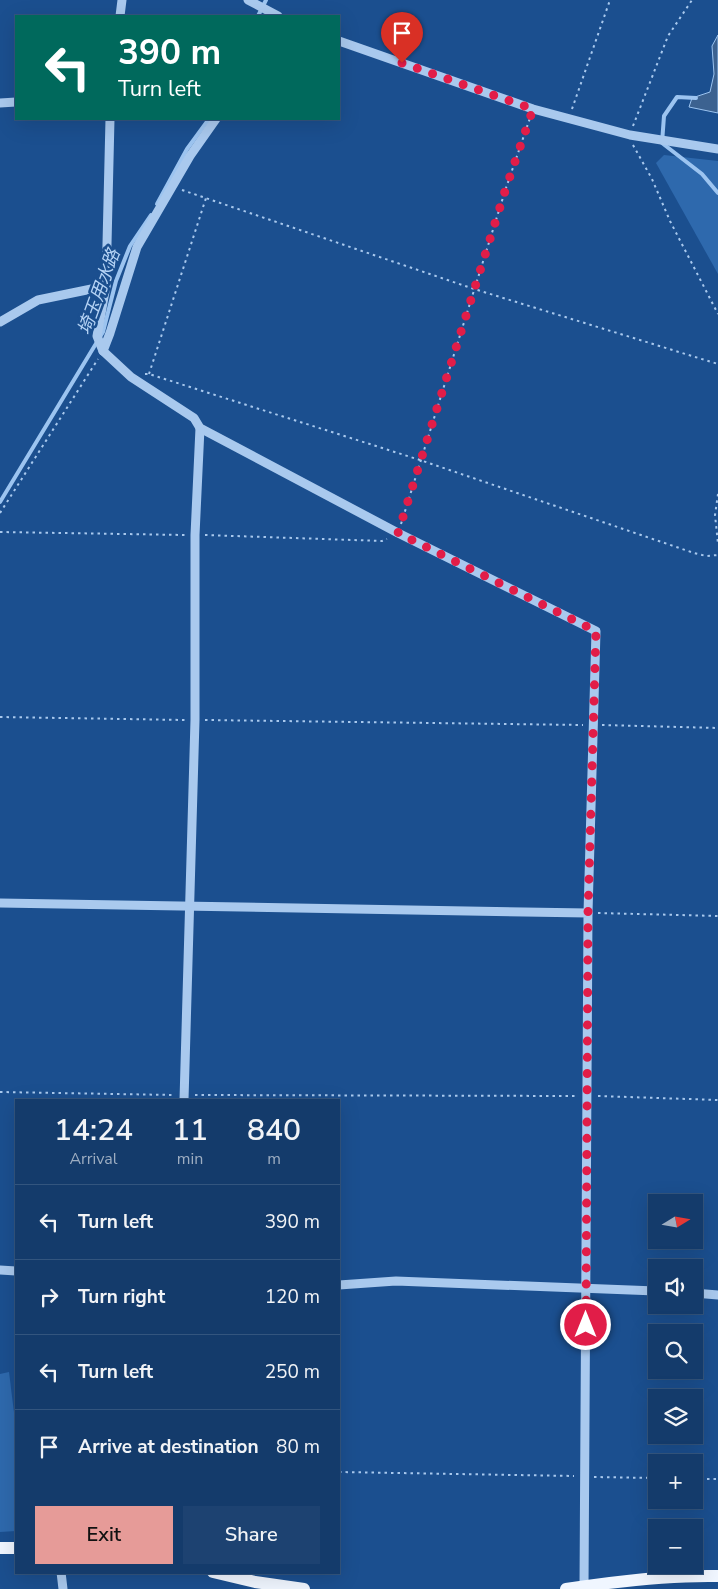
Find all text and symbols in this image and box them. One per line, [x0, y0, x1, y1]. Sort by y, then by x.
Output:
pin [381, 12, 423, 63]
icon: arrive [388, 19, 416, 47]
text: 390 m [118, 29, 221, 76]
icon: left [35, 35, 100, 100]
text: Turn left [118, 74, 201, 104]
water label: 埼玉用水路 [72, 244, 126, 338]
text: 14:24 [54, 1110, 133, 1151]
text: 11 [172, 1110, 208, 1151]
text: 840 [247, 1110, 301, 1151]
text: Arrival [69, 1148, 118, 1170]
text: min [177, 1148, 203, 1170]
text: m [267, 1148, 281, 1170]
north arrow [648, 1194, 702, 1249]
map controls [648, 1194, 703, 1574]
icon: left [35, 1208, 63, 1236]
text: Turn left [78, 1209, 153, 1235]
text: 390 m [265, 1209, 320, 1235]
button: sound [648, 1259, 703, 1314]
icon: right [35, 1283, 63, 1311]
text: Turn right [78, 1284, 165, 1310]
text: 120 m [265, 1284, 320, 1310]
position arrow [559, 1298, 611, 1350]
button: search [648, 1324, 703, 1379]
icon: left [35, 1358, 63, 1386]
text: Turn left [78, 1359, 153, 1385]
text: 250 m [265, 1359, 320, 1385]
button: layers [648, 1389, 703, 1444]
icon: arrive [35, 1433, 63, 1461]
text: Arrive at destination [78, 1434, 259, 1460]
text: 80 m [276, 1434, 320, 1460]
button: + [648, 1454, 703, 1509]
button: Exit [35, 1506, 173, 1564]
button: Share [183, 1506, 320, 1564]
button: − [648, 1519, 703, 1574]

